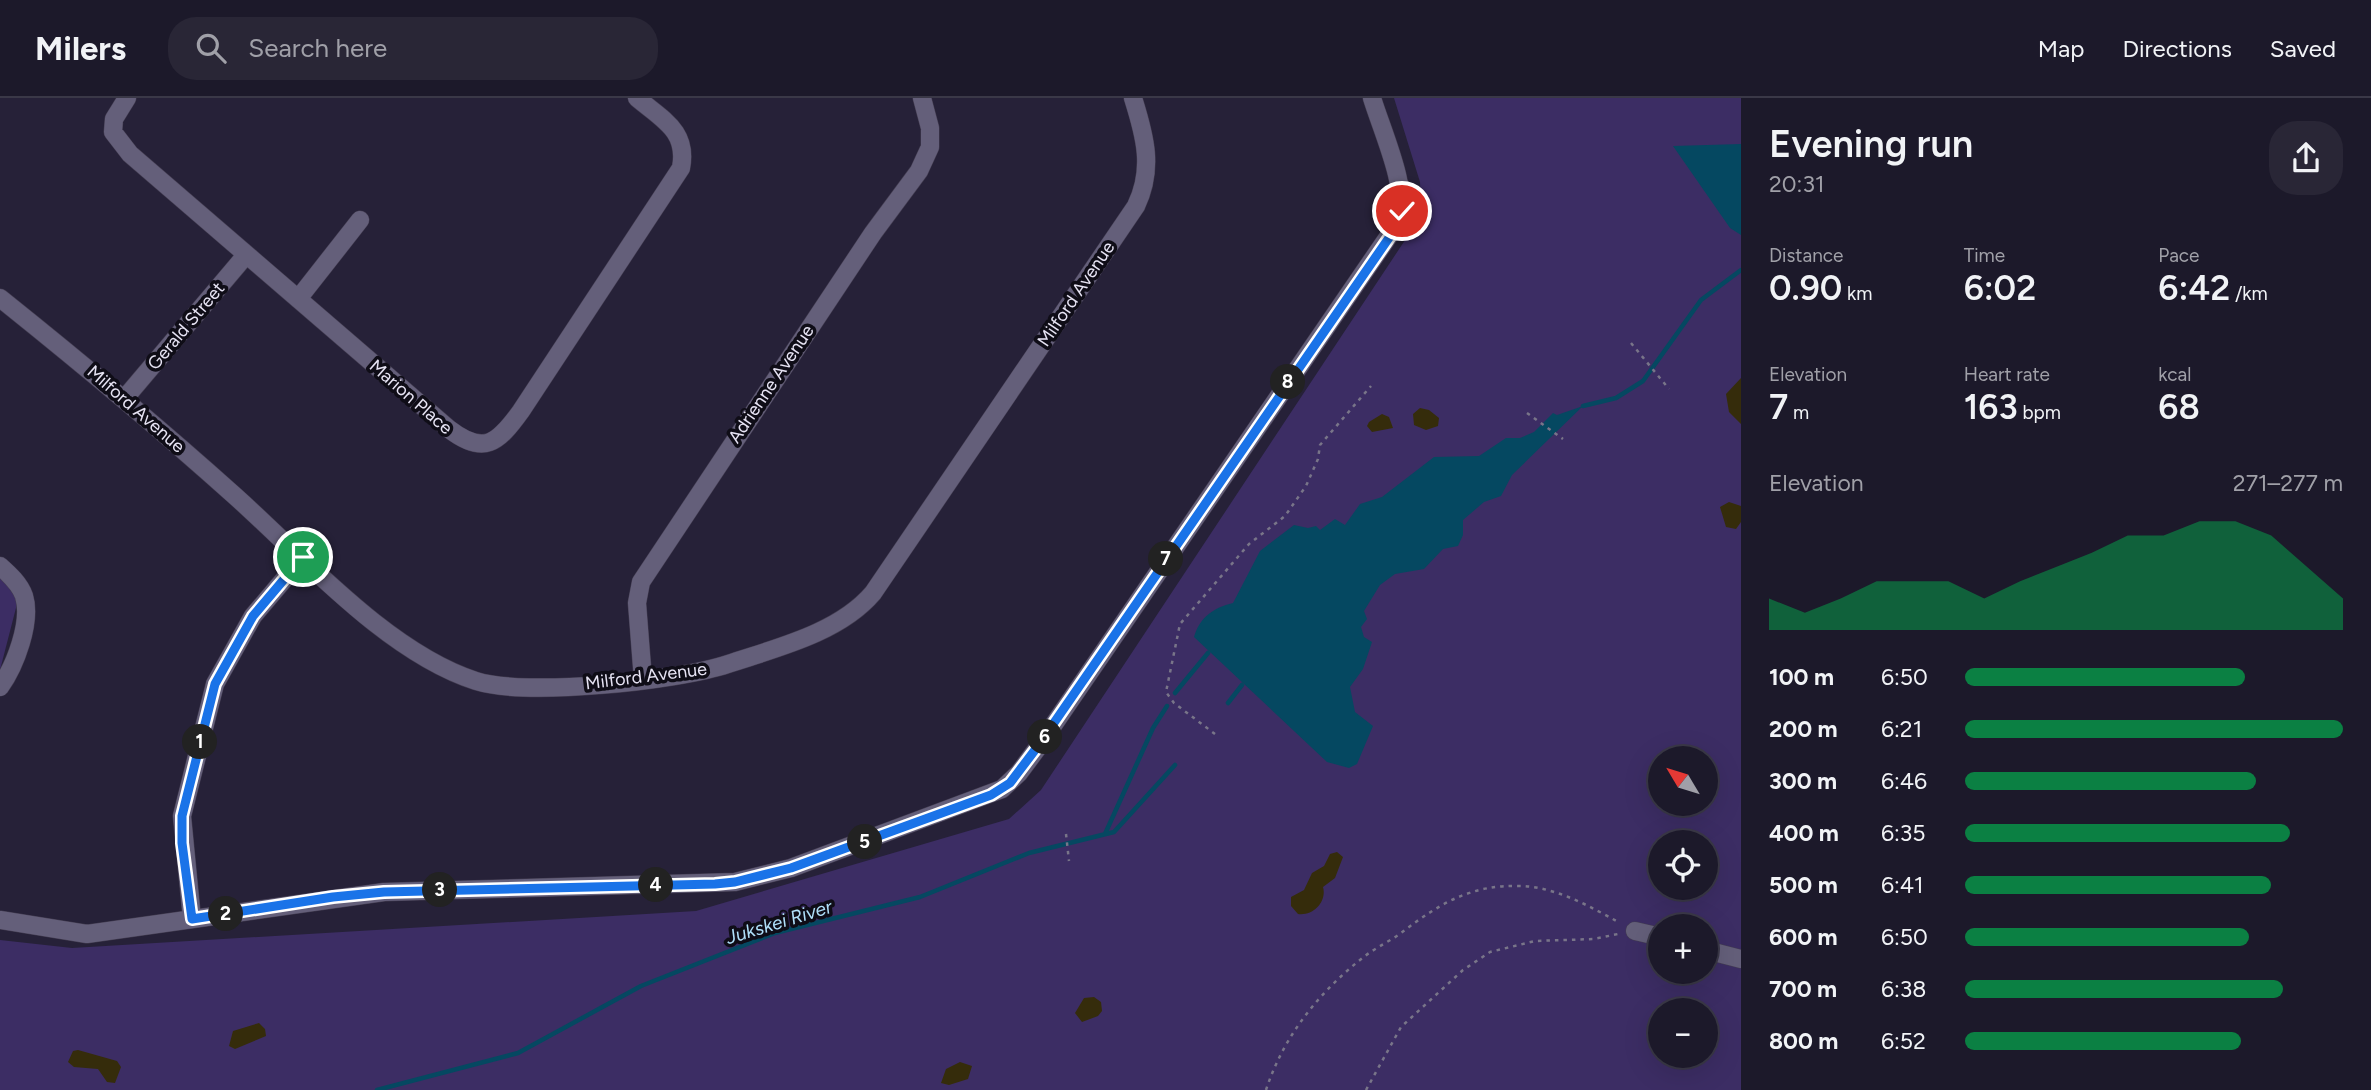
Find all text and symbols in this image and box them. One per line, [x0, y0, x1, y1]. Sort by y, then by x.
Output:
search box [168, 17, 658, 80]
text: Milers [35, 29, 126, 68]
icon: search [192, 29, 230, 67]
text: Search here [248, 32, 387, 64]
text: Map [2038, 34, 2084, 63]
text: Directions [2122, 34, 2232, 63]
text: Saved [2270, 34, 2336, 63]
text: Evening run [1769, 121, 1973, 167]
button: share [2269, 121, 2343, 195]
text: 20:31 [1769, 170, 1824, 198]
pin [1372, 181, 1432, 241]
icon: check [1383, 192, 1421, 230]
street label: Milford Avenue [1033, 237, 1119, 351]
text: Distance [1769, 244, 1843, 267]
text: Time [1964, 244, 2005, 267]
text: Pace [2158, 244, 2199, 267]
text: 0.90 [1769, 267, 1842, 309]
text: 6:02 [1964, 267, 2036, 309]
text: 6:42 [2158, 267, 2230, 309]
street label: Gerald Street [143, 277, 229, 374]
text: km [1842, 282, 1872, 305]
text: /km [2230, 282, 2268, 305]
street label: Adrienne Avenue [723, 321, 819, 447]
street label: Marion Place [365, 355, 457, 439]
street label: Milford Avenue [83, 361, 190, 458]
text: Elevation [1769, 363, 1847, 386]
text: Heart rate [1964, 363, 2050, 386]
text: kcal [2158, 363, 2192, 386]
pin: 8 [1270, 364, 1306, 400]
text: 8 [1282, 370, 1293, 393]
text: 7 [1769, 386, 1788, 428]
text: 163 [1964, 386, 2018, 428]
text: 68 [2158, 386, 2200, 428]
text: m [1788, 401, 1809, 424]
text: bpm [2018, 401, 2061, 424]
text: Elevation [1769, 469, 1864, 497]
text: 271–277 m [2233, 469, 2343, 497]
pin [273, 527, 333, 587]
icon: arrive [284, 538, 322, 576]
pin: 7 [1148, 542, 1184, 576]
text: 7 [1160, 547, 1171, 570]
street label: Milford Avenue [584, 658, 708, 694]
text: 100 m [1769, 663, 1834, 691]
text: 6:50 [1881, 663, 1928, 691]
text: 200 m [1769, 715, 1838, 743]
text: 6:21 [1881, 715, 1922, 743]
pin: 6 [1028, 720, 1062, 754]
pin: 1 [182, 724, 218, 760]
text: 6 [1039, 725, 1050, 748]
text: 1 [195, 730, 204, 753]
north arrow [1648, 746, 1718, 816]
map controls [1648, 746, 1718, 1068]
text: 300 m [1769, 767, 1837, 795]
text: 6:46 [1881, 767, 1927, 795]
text: 400 m [1769, 819, 1839, 847]
text: 6:35 [1881, 819, 1926, 847]
pin: 5 [848, 824, 882, 860]
text: 5 [859, 830, 870, 853]
button: locate [1648, 830, 1718, 900]
pin: 4 [638, 868, 674, 902]
text: 500 m [1769, 871, 1838, 899]
text: 6:41 [1881, 871, 1924, 899]
pin: 3 [422, 872, 458, 908]
text: 4 [649, 873, 662, 896]
text: 3 [434, 878, 445, 901]
water label: Jukskei River [722, 895, 835, 949]
pin: 2 [208, 896, 244, 932]
text: 2 [220, 902, 231, 925]
button: + [1648, 914, 1718, 984]
text: 600 m [1769, 923, 1838, 951]
text: 6:50 [1881, 923, 1928, 951]
text: 700 m [1769, 975, 1837, 1003]
text: 6:38 [1881, 975, 1926, 1003]
button: − [1648, 998, 1718, 1068]
text: 800 m [1769, 1027, 1838, 1055]
text: 6:52 [1881, 1027, 1926, 1055]

